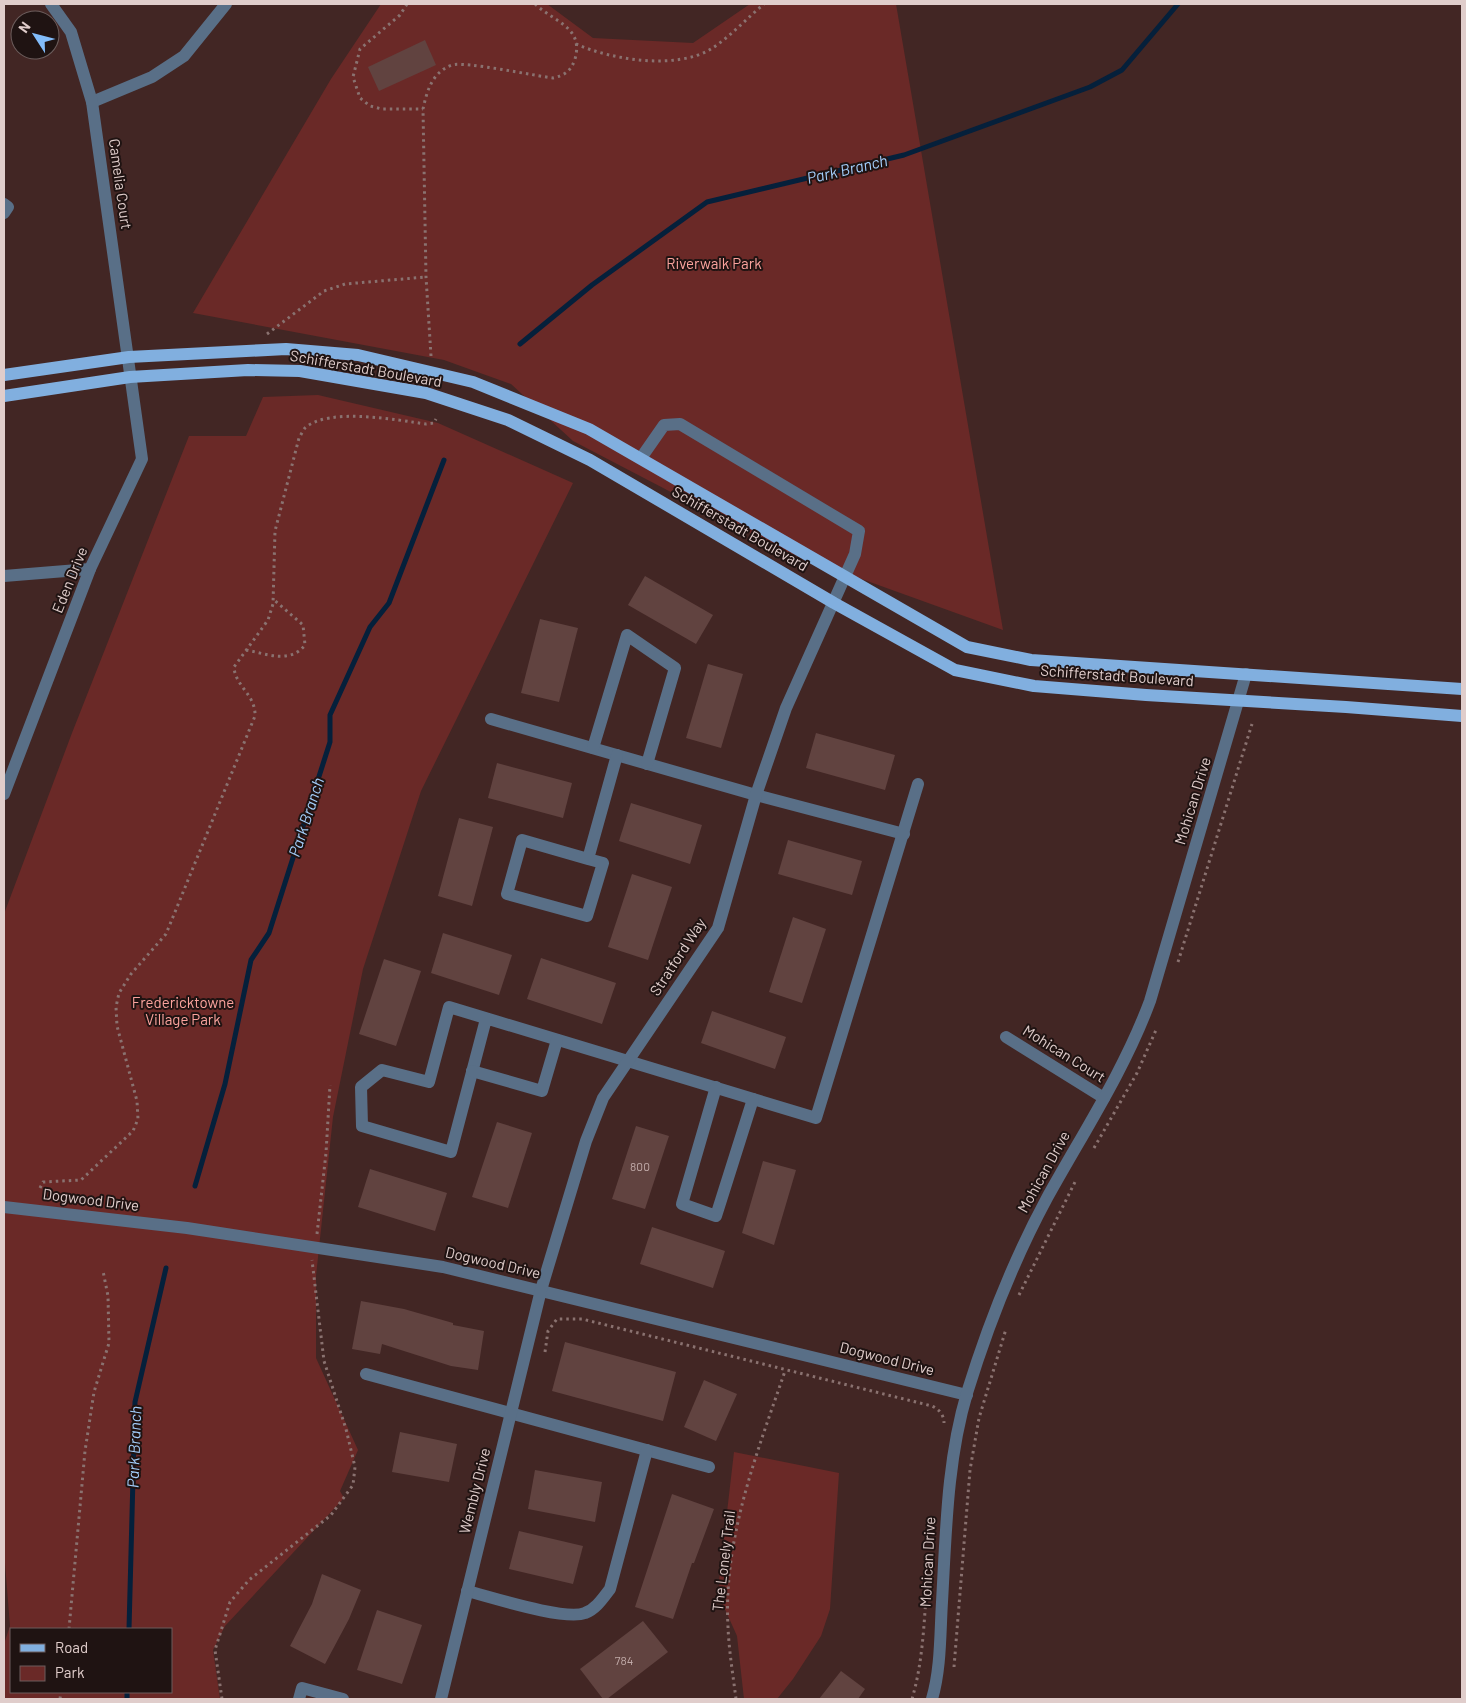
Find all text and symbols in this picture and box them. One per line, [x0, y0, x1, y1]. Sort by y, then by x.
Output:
north arrow [10, 10, 60, 60]
text: N [14, 18, 34, 36]
street label: Camelia Court [106, 137, 136, 230]
water label: Park Branch [805, 150, 889, 187]
park label: Riverwalk Park [666, 254, 762, 272]
street label: Schifferstadt Boulevard [289, 346, 444, 390]
street label: Schifferstadt Boulevard [669, 482, 812, 574]
street label: Eden Drive [48, 544, 90, 615]
street label: Schifferstadt Boulevard [1040, 661, 1194, 689]
street label: Mohican Drive [1170, 755, 1214, 847]
water label: Park Branch [284, 775, 327, 859]
street label: Stratford Way [645, 914, 709, 999]
park label: Fredericktowne Village Park [132, 993, 234, 1028]
street label: Mohican Court [1020, 1021, 1109, 1086]
street label: Mohican Drive [1013, 1127, 1073, 1216]
house number: 800 [630, 1159, 650, 1173]
street label: Dogwood Drive [42, 1184, 140, 1214]
street label: Dogwood Drive [444, 1242, 543, 1282]
street label: Dogwood Drive [838, 1338, 936, 1378]
water label: Park Branch [123, 1405, 144, 1488]
street label: Wembly Drive [455, 1446, 493, 1536]
street label: The Lonely Trail [708, 1509, 738, 1612]
street label: Mohican Drive [916, 1516, 938, 1608]
legend [10, 1628, 172, 1693]
text: Road [55, 1638, 88, 1656]
house number: 784 [615, 1653, 633, 1667]
text: Park [55, 1663, 85, 1681]

